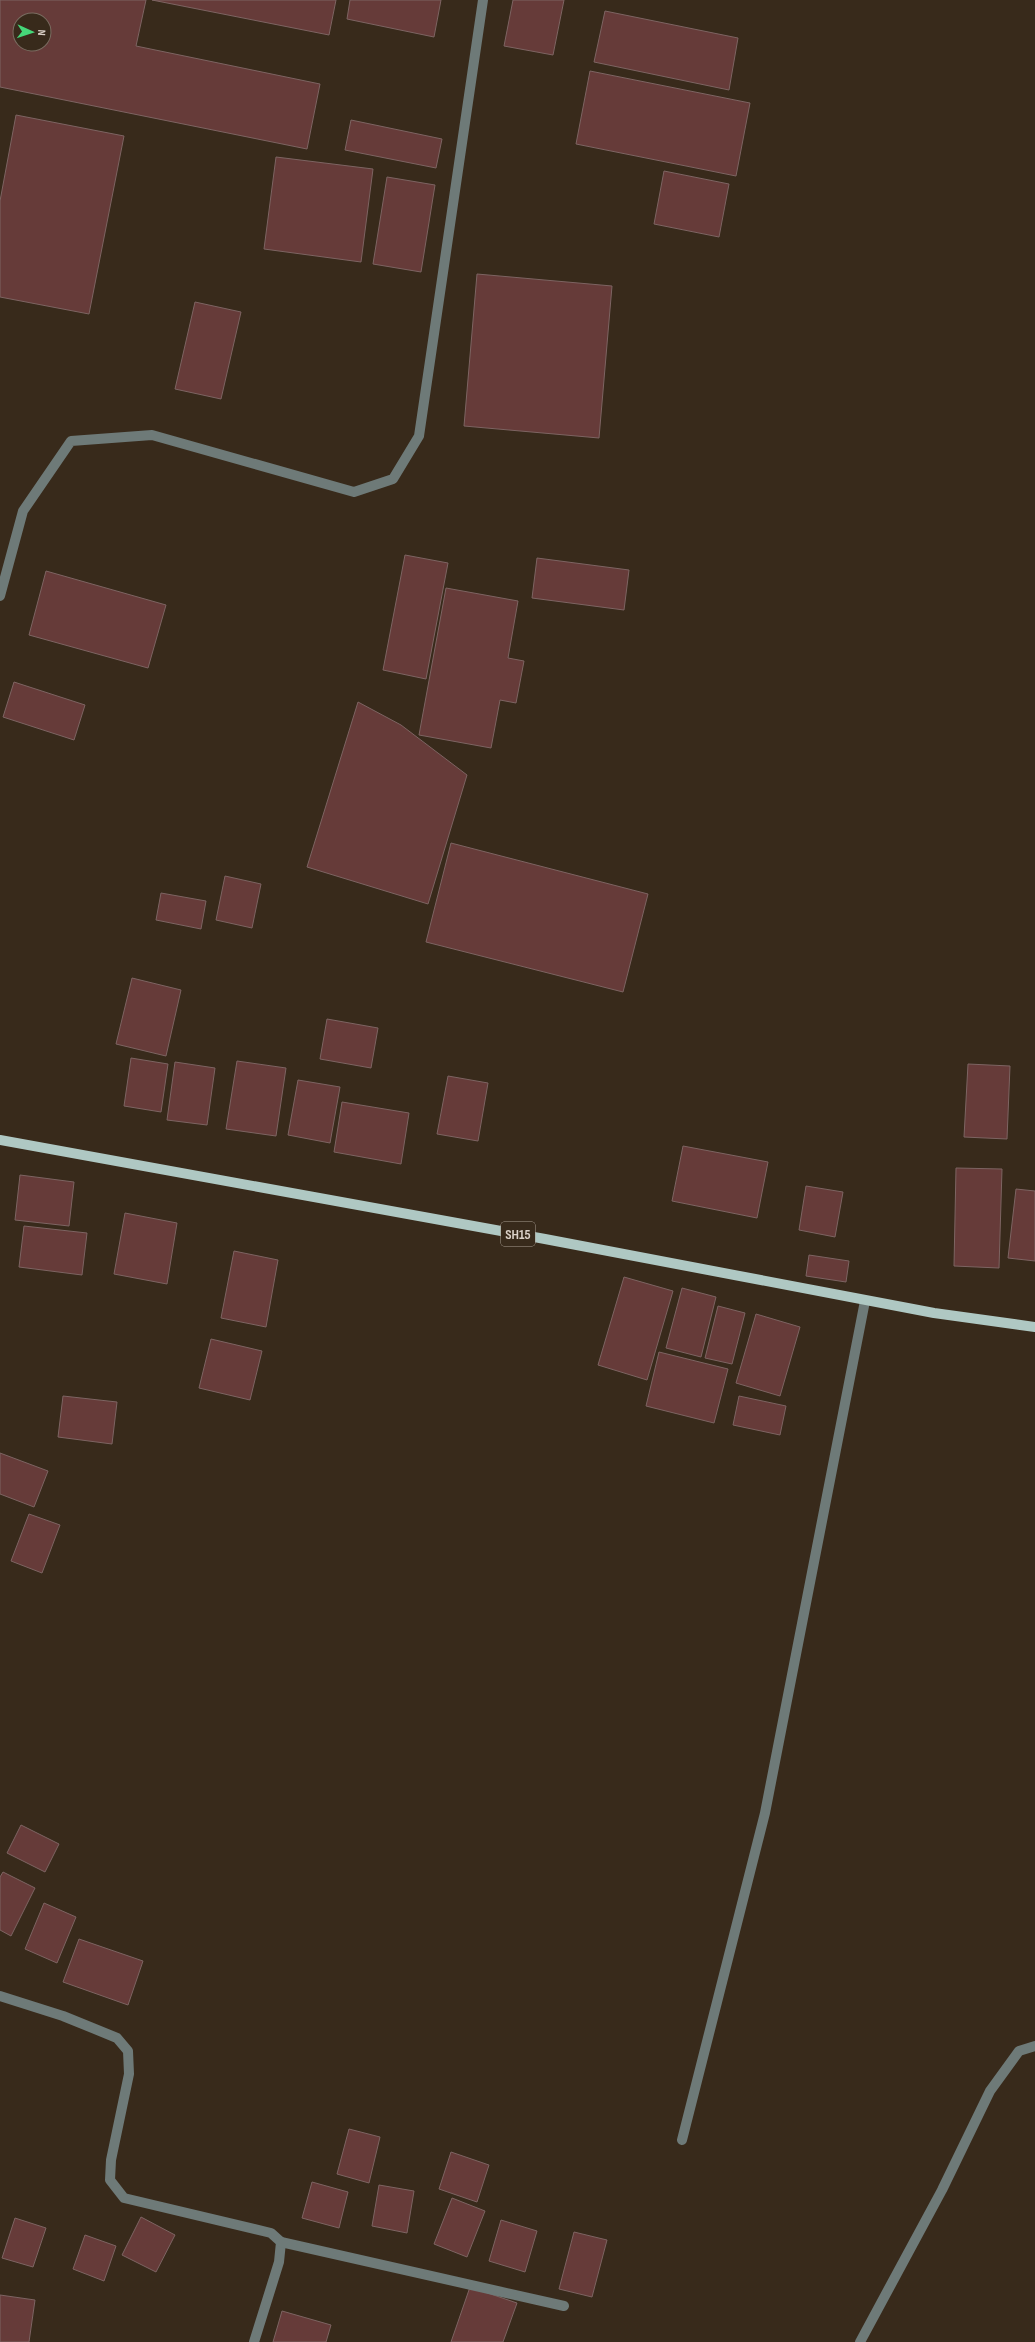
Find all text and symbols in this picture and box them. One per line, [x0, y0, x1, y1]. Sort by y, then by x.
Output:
north arrow [12, 12, 52, 52]
text: N [35, 29, 48, 36]
road number: SH15 [501, 1222, 535, 1246]

